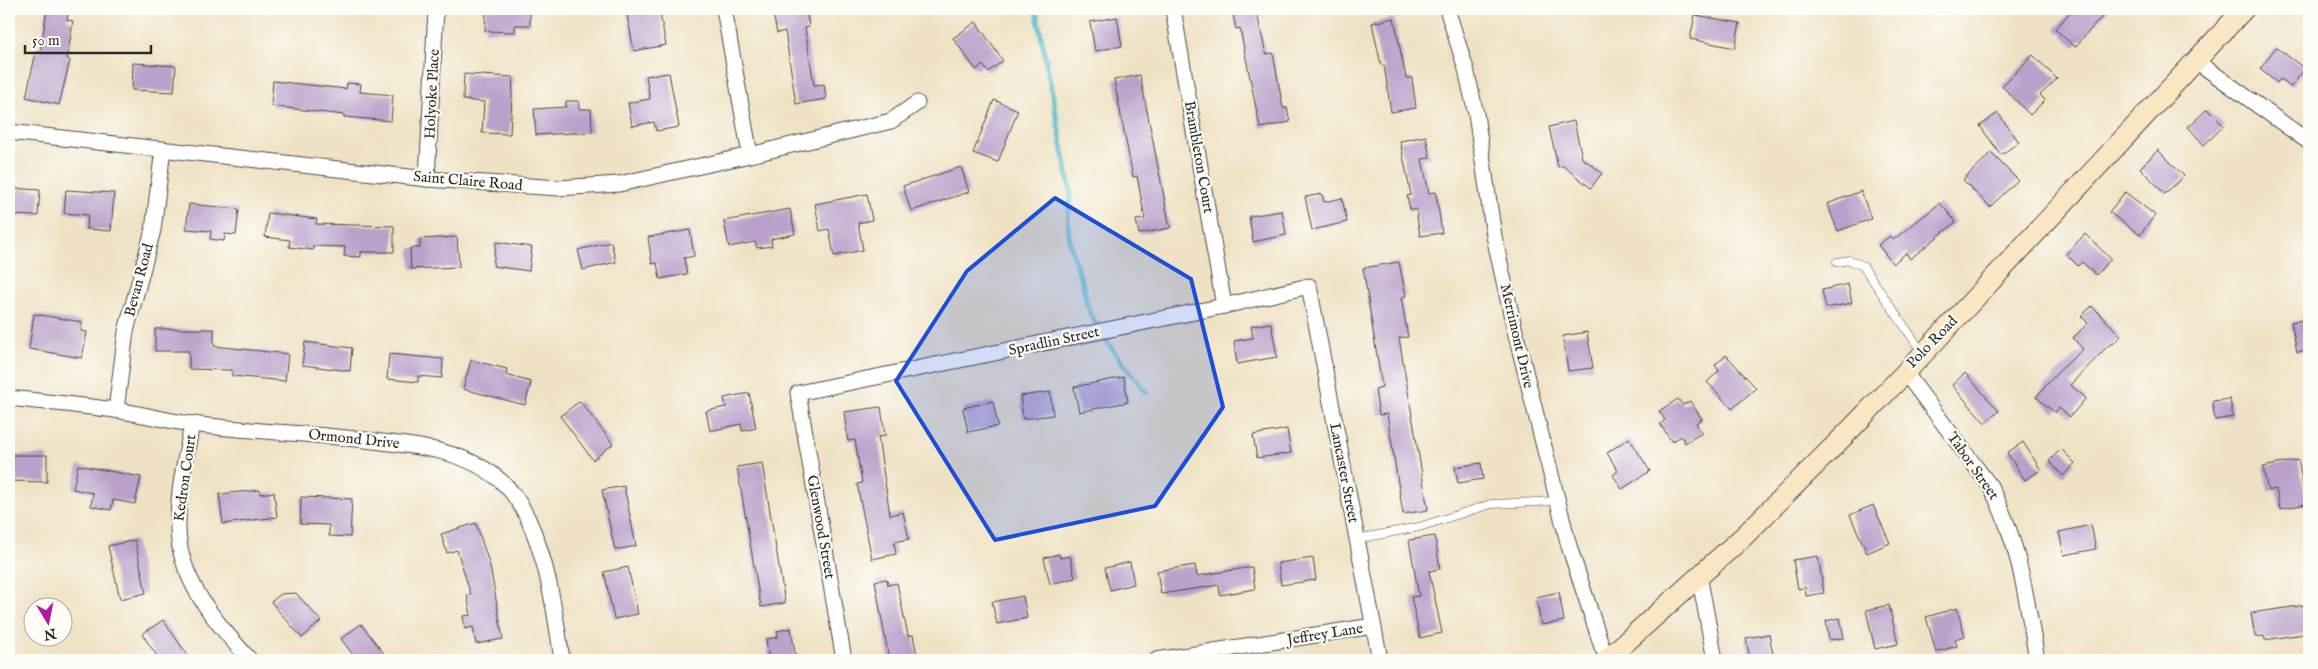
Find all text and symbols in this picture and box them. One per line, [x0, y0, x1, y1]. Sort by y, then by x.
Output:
scale bar [25, 22, 151, 54]
text: 50 m [32, 31, 60, 50]
street label: Holyoke Place [420, 48, 444, 140]
street label: Brambleton Court [1180, 99, 1218, 215]
street label: Saint Claire Road [413, 167, 524, 195]
street label: Bevan Road [120, 240, 158, 319]
street label: Merrimont Drive [1496, 282, 1538, 390]
street label: Polo Road [1902, 311, 1962, 372]
street label: Spradlin Street [1007, 322, 1101, 360]
street label: Lancaster Street [1325, 421, 1363, 525]
street label: Ormond Drive [307, 425, 401, 453]
street label: Tabor Street [1943, 428, 2003, 504]
street label: Kedron Court [169, 433, 201, 523]
street label: Glenwood Street [803, 474, 839, 580]
north arrow [22, 596, 72, 646]
street label: Jeffrey Lane [1284, 619, 1364, 650]
text: N [43, 624, 59, 644]

